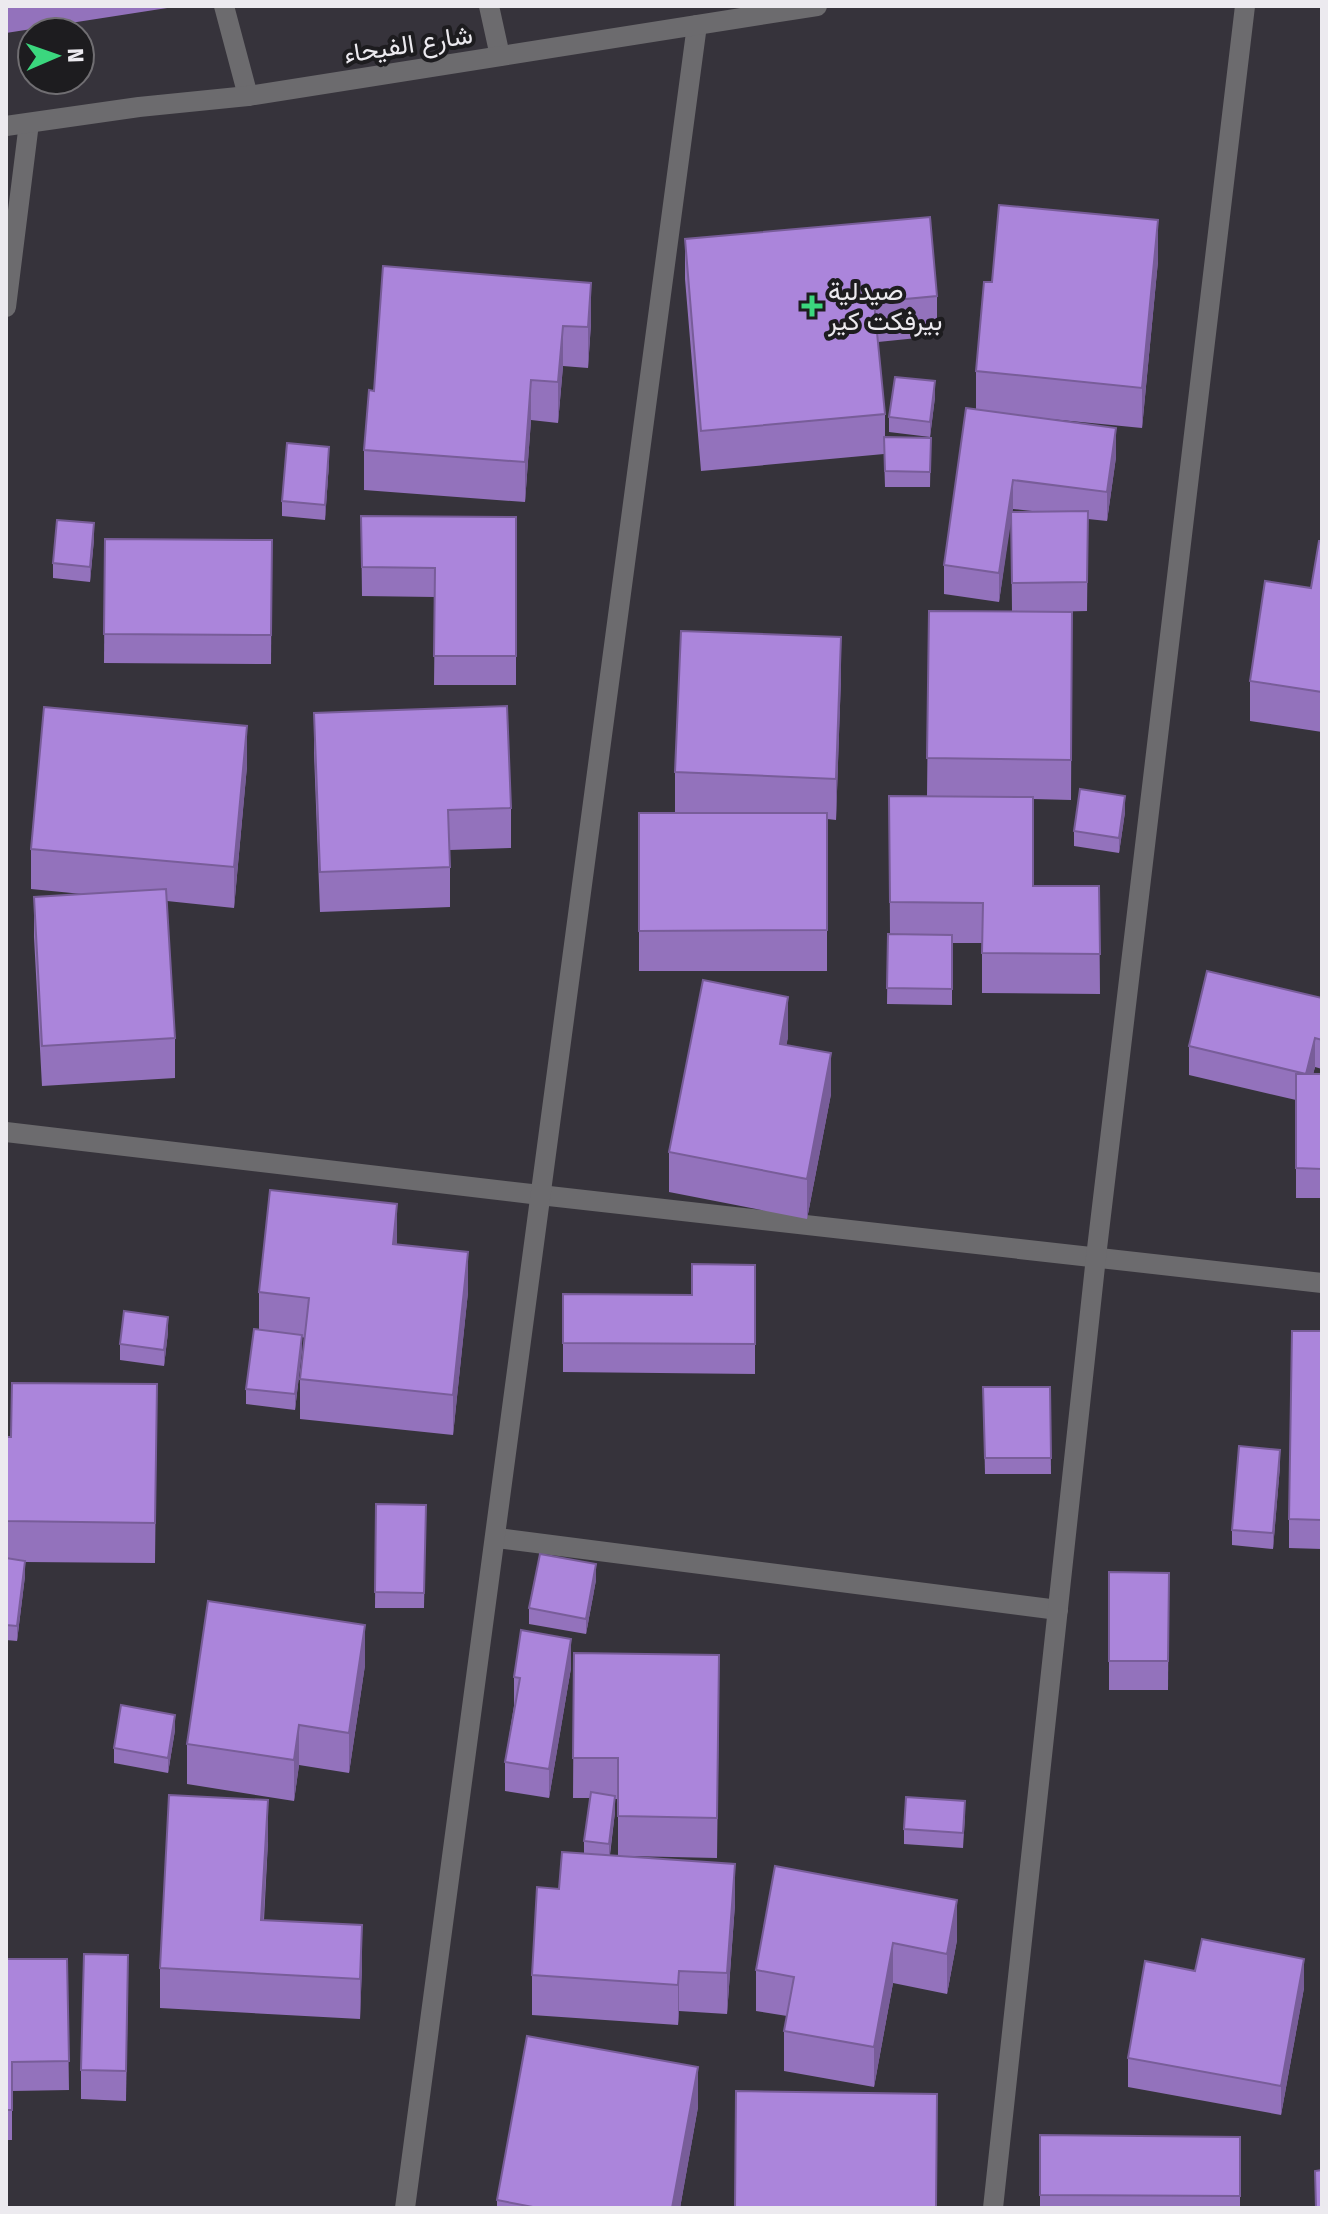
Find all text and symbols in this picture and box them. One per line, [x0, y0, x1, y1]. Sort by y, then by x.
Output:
north arrow [16, 16, 96, 96]
street label: شارع الفيحاء [341, 19, 475, 72]
text: N [62, 48, 89, 63]
place label: صيدلية بيرفكت كير [827, 276, 942, 337]
marker: صيدلية بيرفكت كير [803, 297, 821, 315]

